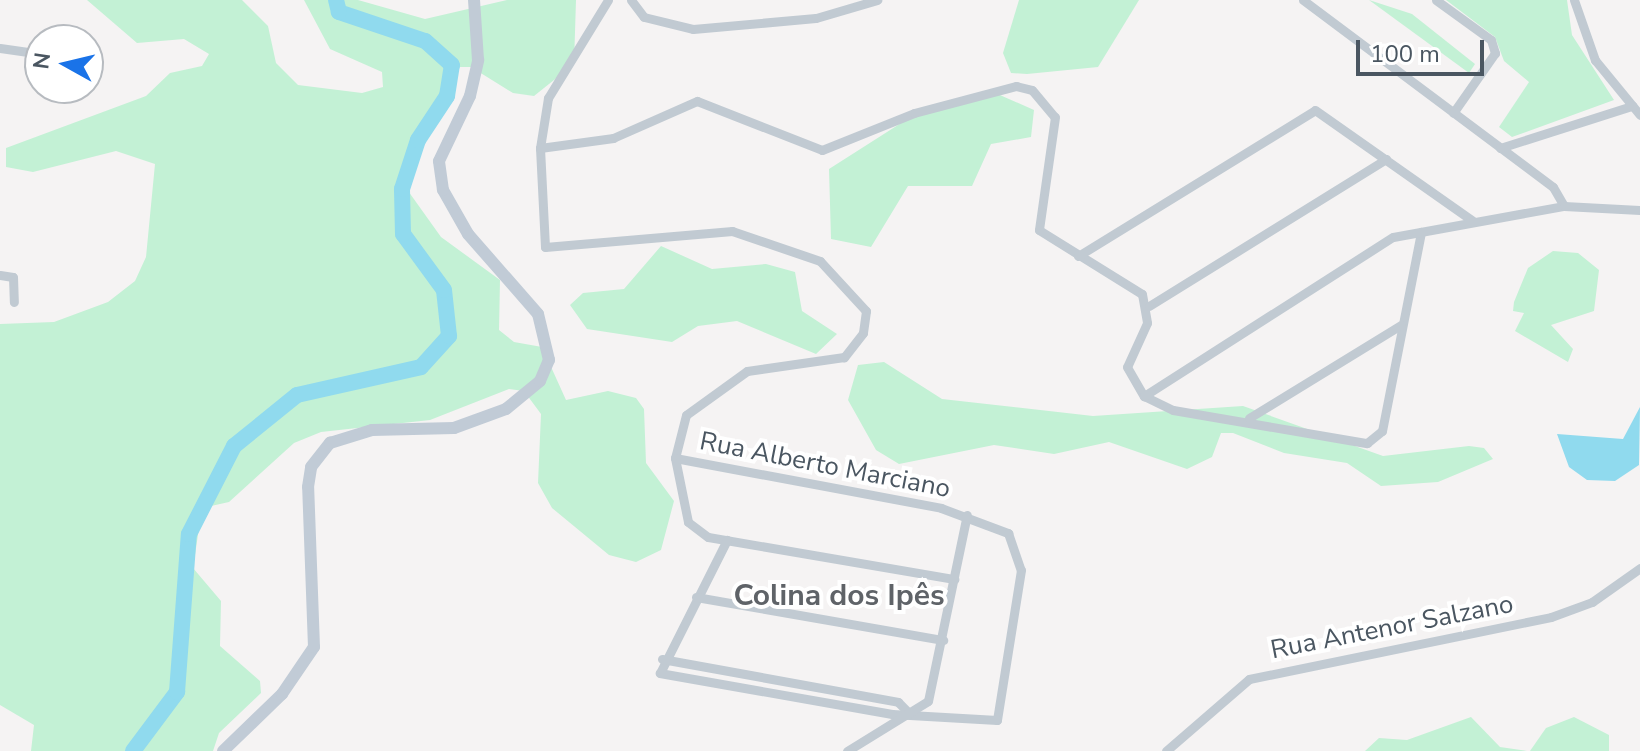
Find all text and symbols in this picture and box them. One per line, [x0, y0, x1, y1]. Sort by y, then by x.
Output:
north arrow [24, 24, 104, 104]
scale bar [1360, 24, 1488, 74]
text: 100 m [1370, 38, 1440, 70]
text: N [26, 51, 58, 71]
street label: Rua Alberto Marciano [697, 425, 953, 505]
district label: Colina dos Ipês [733, 578, 945, 614]
street label: Rua Antenor Salzano [1268, 588, 1516, 666]

